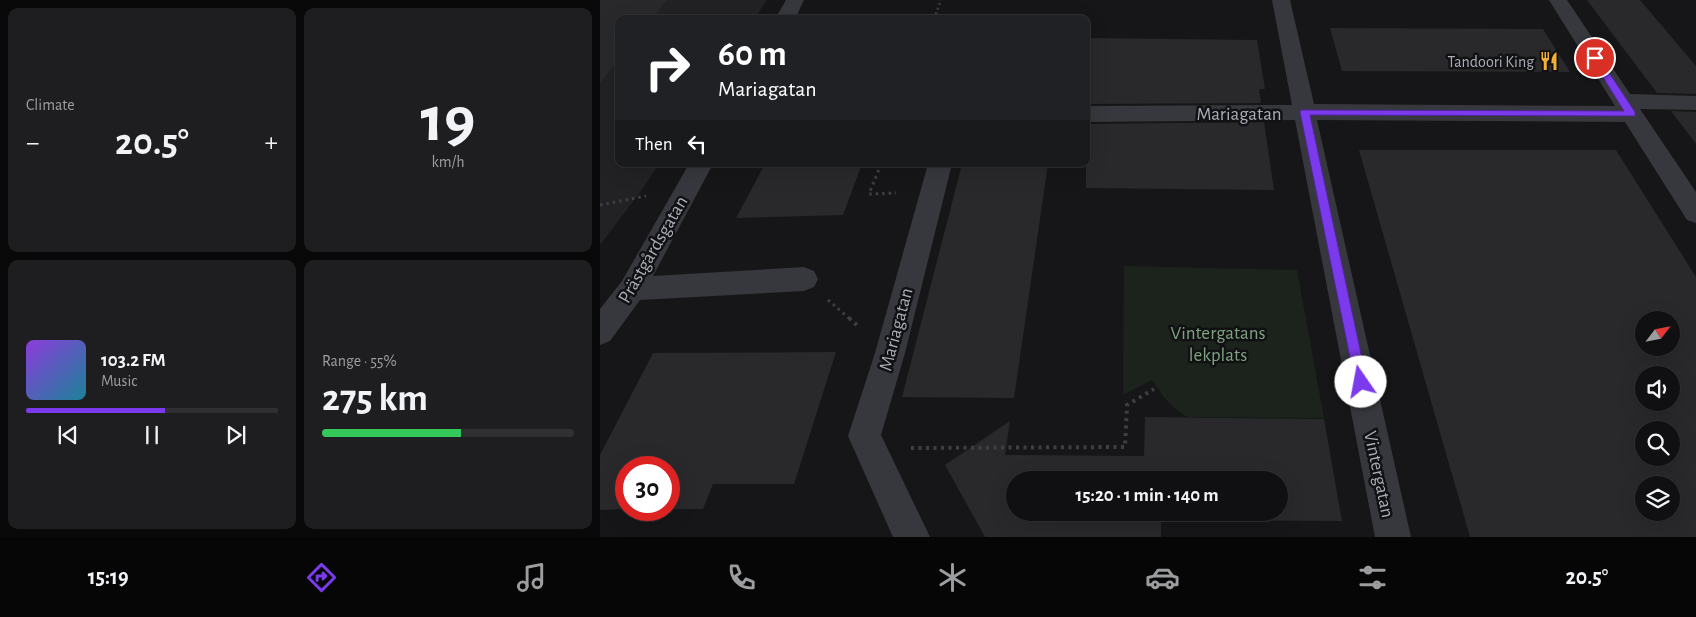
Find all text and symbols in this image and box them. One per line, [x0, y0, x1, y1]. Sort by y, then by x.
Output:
icon: right [635, 35, 700, 100]
text: 60 m [718, 37, 787, 72]
pin [1574, 37, 1616, 79]
icon: arrive [1581, 44, 1609, 72]
restaurant icon: Tandoori King [1538, 50, 1560, 72]
place label: Tandoori King [1448, 54, 1534, 70]
text: Mariagatan [718, 78, 817, 100]
text: 19 [421, 88, 475, 153]
text: Climate [26, 97, 75, 113]
street label: Mariagatan [1196, 105, 1282, 124]
text: 20.5° [115, 124, 189, 162]
text: − [26, 129, 39, 157]
text: + [265, 129, 278, 157]
icon: left [683, 130, 711, 158]
text: Then [635, 135, 673, 154]
text: km/h [431, 154, 465, 170]
street label: Prästgårdsgatan [615, 193, 691, 306]
street label: Mariagatan [876, 286, 917, 373]
north arrow [1635, 311, 1680, 356]
map controls [1635, 311, 1680, 521]
park label: Vintergatans lekplats [1170, 324, 1266, 365]
text: 103.2 FM [101, 351, 166, 370]
text: Range · 55% [322, 353, 397, 369]
position arrow [1334, 355, 1386, 407]
button: sound [1635, 366, 1680, 411]
text: Music [101, 373, 137, 389]
text: 275 km [322, 380, 428, 418]
icon: previous [54, 421, 82, 449]
icon: pause [138, 421, 166, 449]
icon: next [222, 421, 250, 449]
button: search [1635, 421, 1680, 466]
street label: Vintergatan [1360, 429, 1397, 519]
speed limit sign: 30 [615, 456, 680, 521]
button: layers [1635, 476, 1680, 521]
text: 15:20 · 1 min · 140 m [1076, 486, 1218, 505]
icon: directions [304, 560, 339, 595]
icon: music [514, 560, 549, 595]
icon: phone [724, 560, 759, 595]
icon: climate [935, 560, 970, 595]
icon: car [1145, 560, 1180, 595]
icon: filters [1355, 560, 1390, 595]
text: 15:19 [88, 566, 129, 588]
text: 20.5° [1566, 566, 1608, 588]

